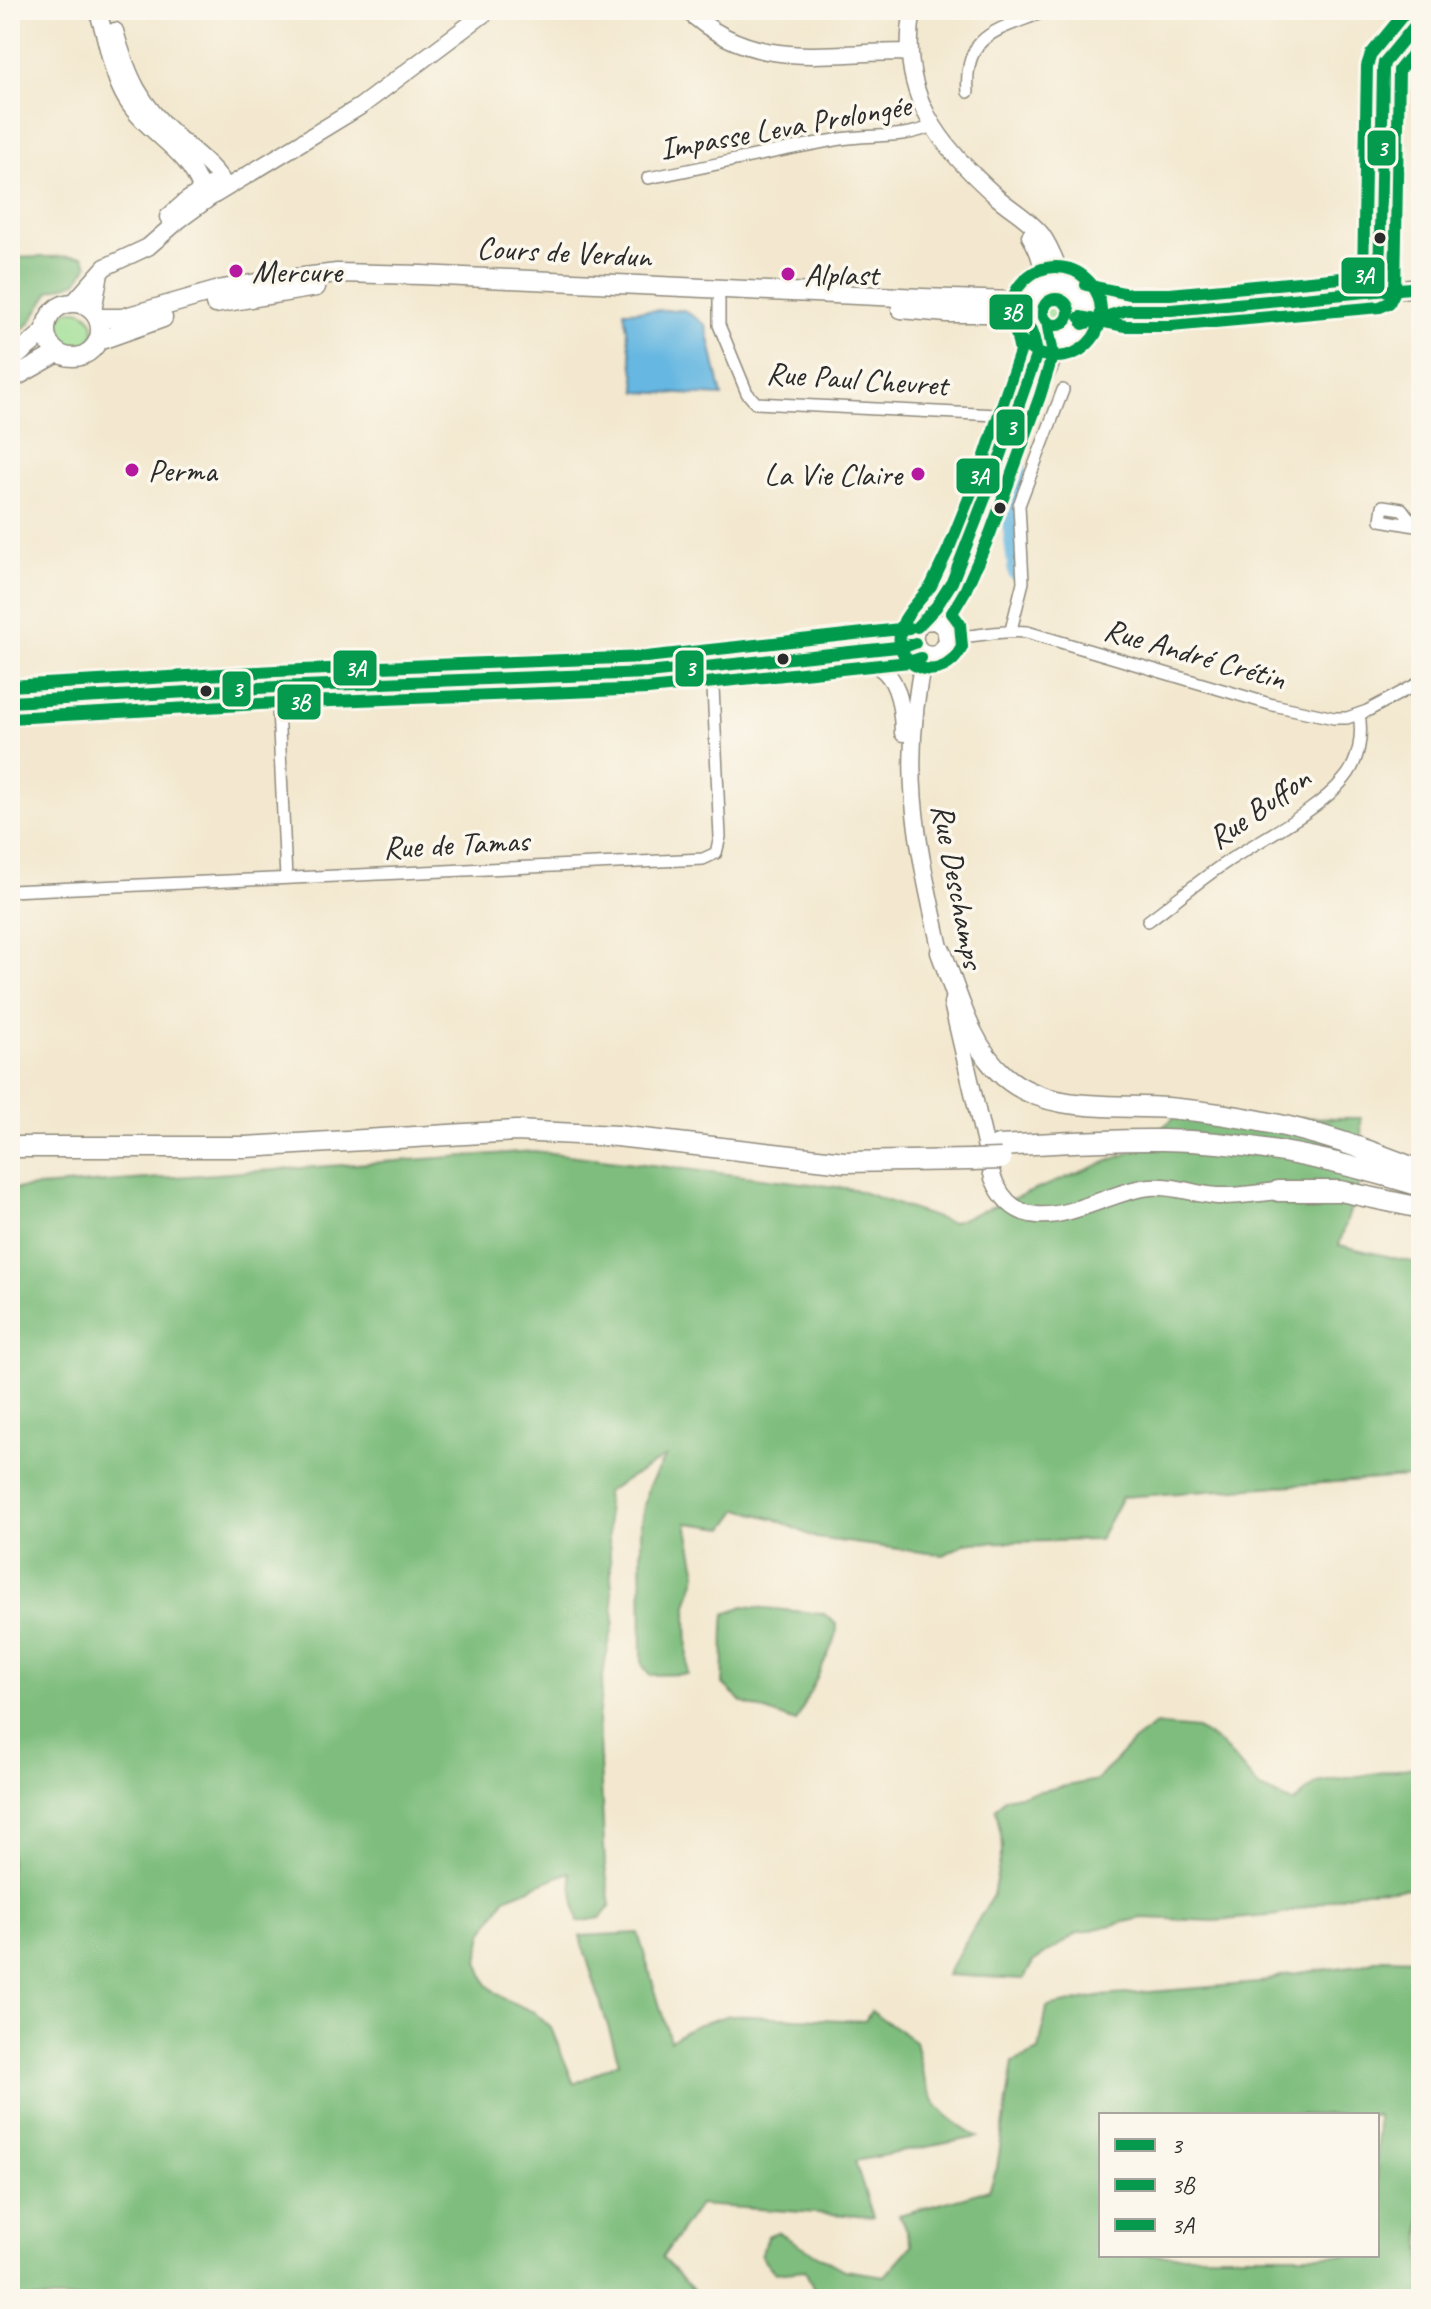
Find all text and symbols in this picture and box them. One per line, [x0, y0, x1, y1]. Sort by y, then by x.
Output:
street label: Impasse Leva Prolongée [656, 84, 916, 169]
line badge: 3 [1366, 129, 1397, 167]
text: 3 [1377, 135, 1389, 163]
street label: Cours de Verdun [476, 227, 654, 277]
unlabelled marker [1372, 230, 1388, 246]
place label: Mercure [252, 251, 345, 292]
place label: Alplast [804, 254, 882, 295]
line badge: 3A [1340, 256, 1386, 295]
marker: Mercure [227, 262, 245, 280]
text: 3A [1352, 262, 1375, 290]
marker: Alplast [779, 265, 797, 283]
line badge: 3B [988, 293, 1034, 331]
text: 3B [1000, 299, 1023, 327]
street label: Rue Paul Chevret [765, 352, 952, 406]
line badge: 3 [995, 408, 1026, 447]
text: 3 [1006, 414, 1018, 442]
place label: Perma [148, 450, 219, 491]
place label: La Vie Claire [764, 454, 905, 495]
line badge: 3A [955, 457, 1001, 495]
marker: Perma [123, 461, 141, 479]
text: 3A [967, 463, 990, 491]
marker: La Vie Claire [909, 465, 927, 483]
unlabelled marker [992, 500, 1008, 516]
street label: Rue André Crétin [1100, 609, 1291, 700]
line badge: 3A [332, 649, 378, 687]
line badge: 3 [674, 649, 705, 688]
unlabelled marker [775, 651, 791, 667]
text: 3A [344, 655, 367, 683]
text: 3 [685, 655, 697, 683]
line badge: 3 [221, 670, 252, 708]
text: 3 [232, 676, 244, 704]
unlabelled marker [198, 683, 214, 699]
line badge: 3B [276, 683, 322, 721]
text: 3B [288, 689, 311, 717]
street label: Rue Buffon [1200, 757, 1320, 858]
street label: Rue Deschamps [922, 800, 995, 975]
street label: Rue de Tamas [382, 820, 533, 868]
legend [1099, 2113, 1379, 2257]
text: 3 [1171, 2130, 1184, 2160]
text: 3B [1171, 2170, 1196, 2200]
text: 3A [1171, 2210, 1195, 2240]

